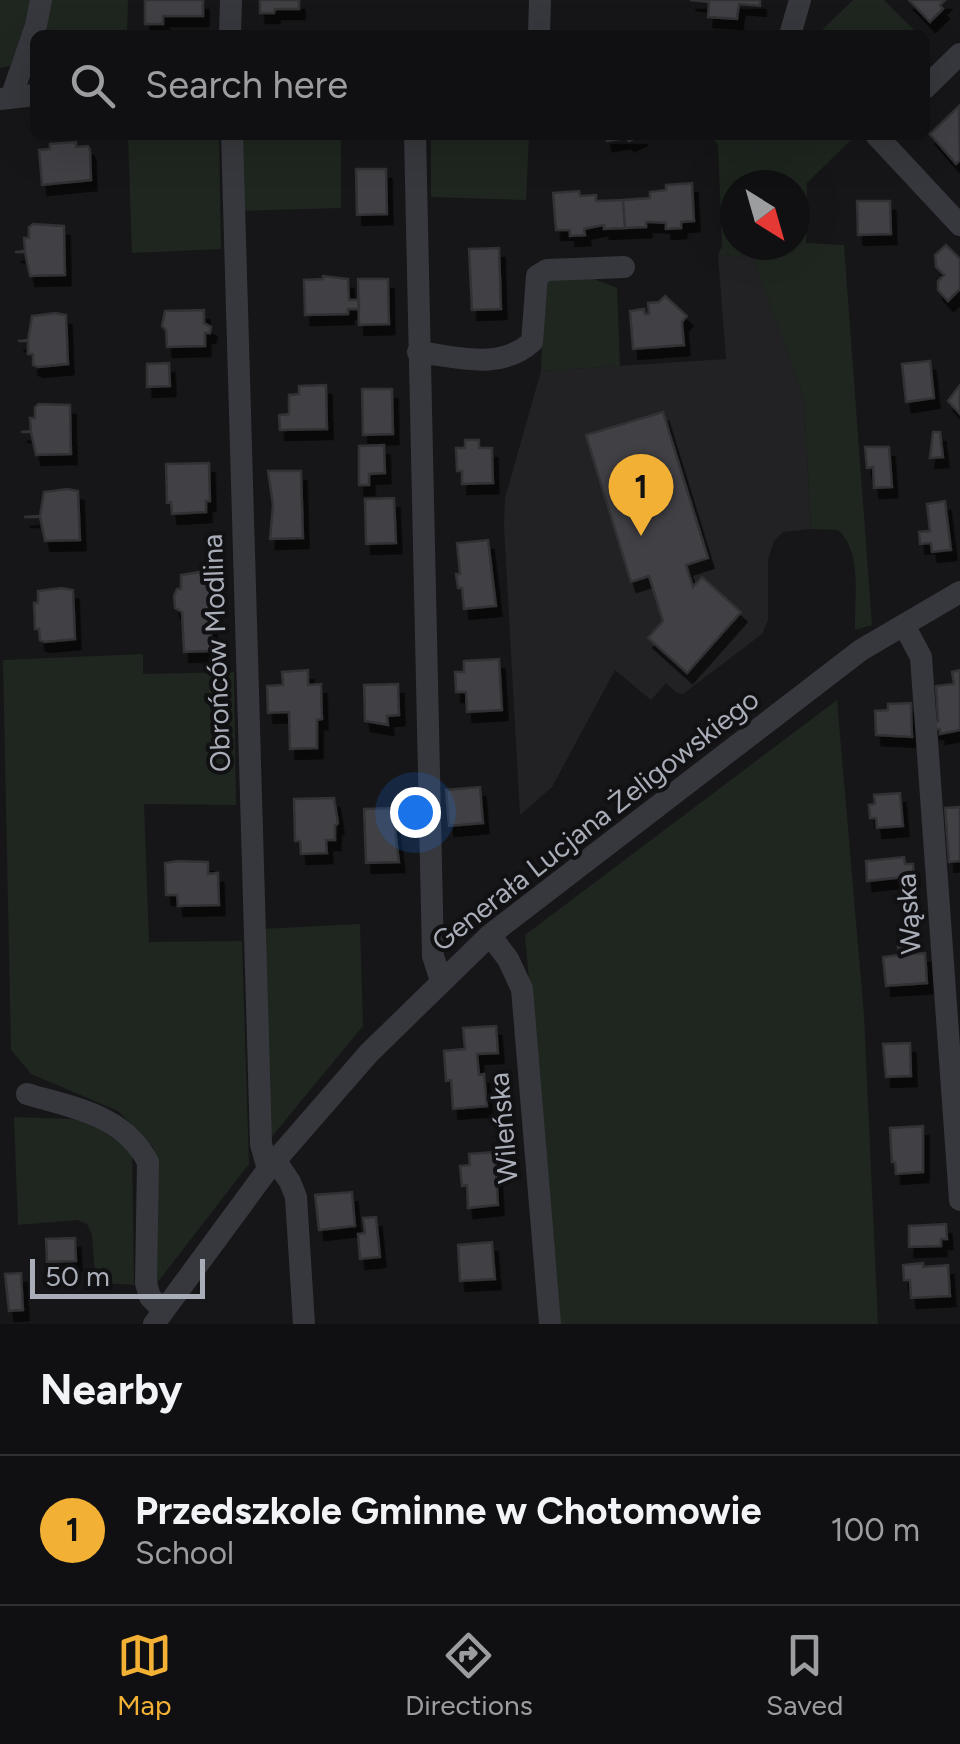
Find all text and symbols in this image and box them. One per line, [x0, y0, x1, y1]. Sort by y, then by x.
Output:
search box [30, 30, 930, 140]
icon: search [65, 58, 120, 113]
text: Search here [145, 62, 348, 108]
north arrow [720, 170, 810, 260]
pin: 1 [608, 454, 674, 536]
street label: Obrońców Modlina [195, 533, 237, 773]
street label: Generała Lucjana Żeligowskiego [425, 682, 765, 958]
your location [390, 787, 441, 838]
street label: Wąska [888, 873, 928, 955]
street label: Wileńska [481, 1071, 525, 1185]
scale bar [30, 1254, 205, 1298]
text: 50 m [45, 1259, 110, 1293]
text: Nearby [40, 1364, 182, 1415]
text: Przedszkole Gminne w Chotomowie [135, 1488, 762, 1534]
text: 1 [66, 1511, 79, 1549]
text: 100 m [831, 1511, 920, 1549]
text: School [135, 1534, 234, 1572]
tab: Map [117, 1628, 172, 1722]
tab: Directions [405, 1628, 533, 1722]
tab: Saved [766, 1628, 843, 1722]

